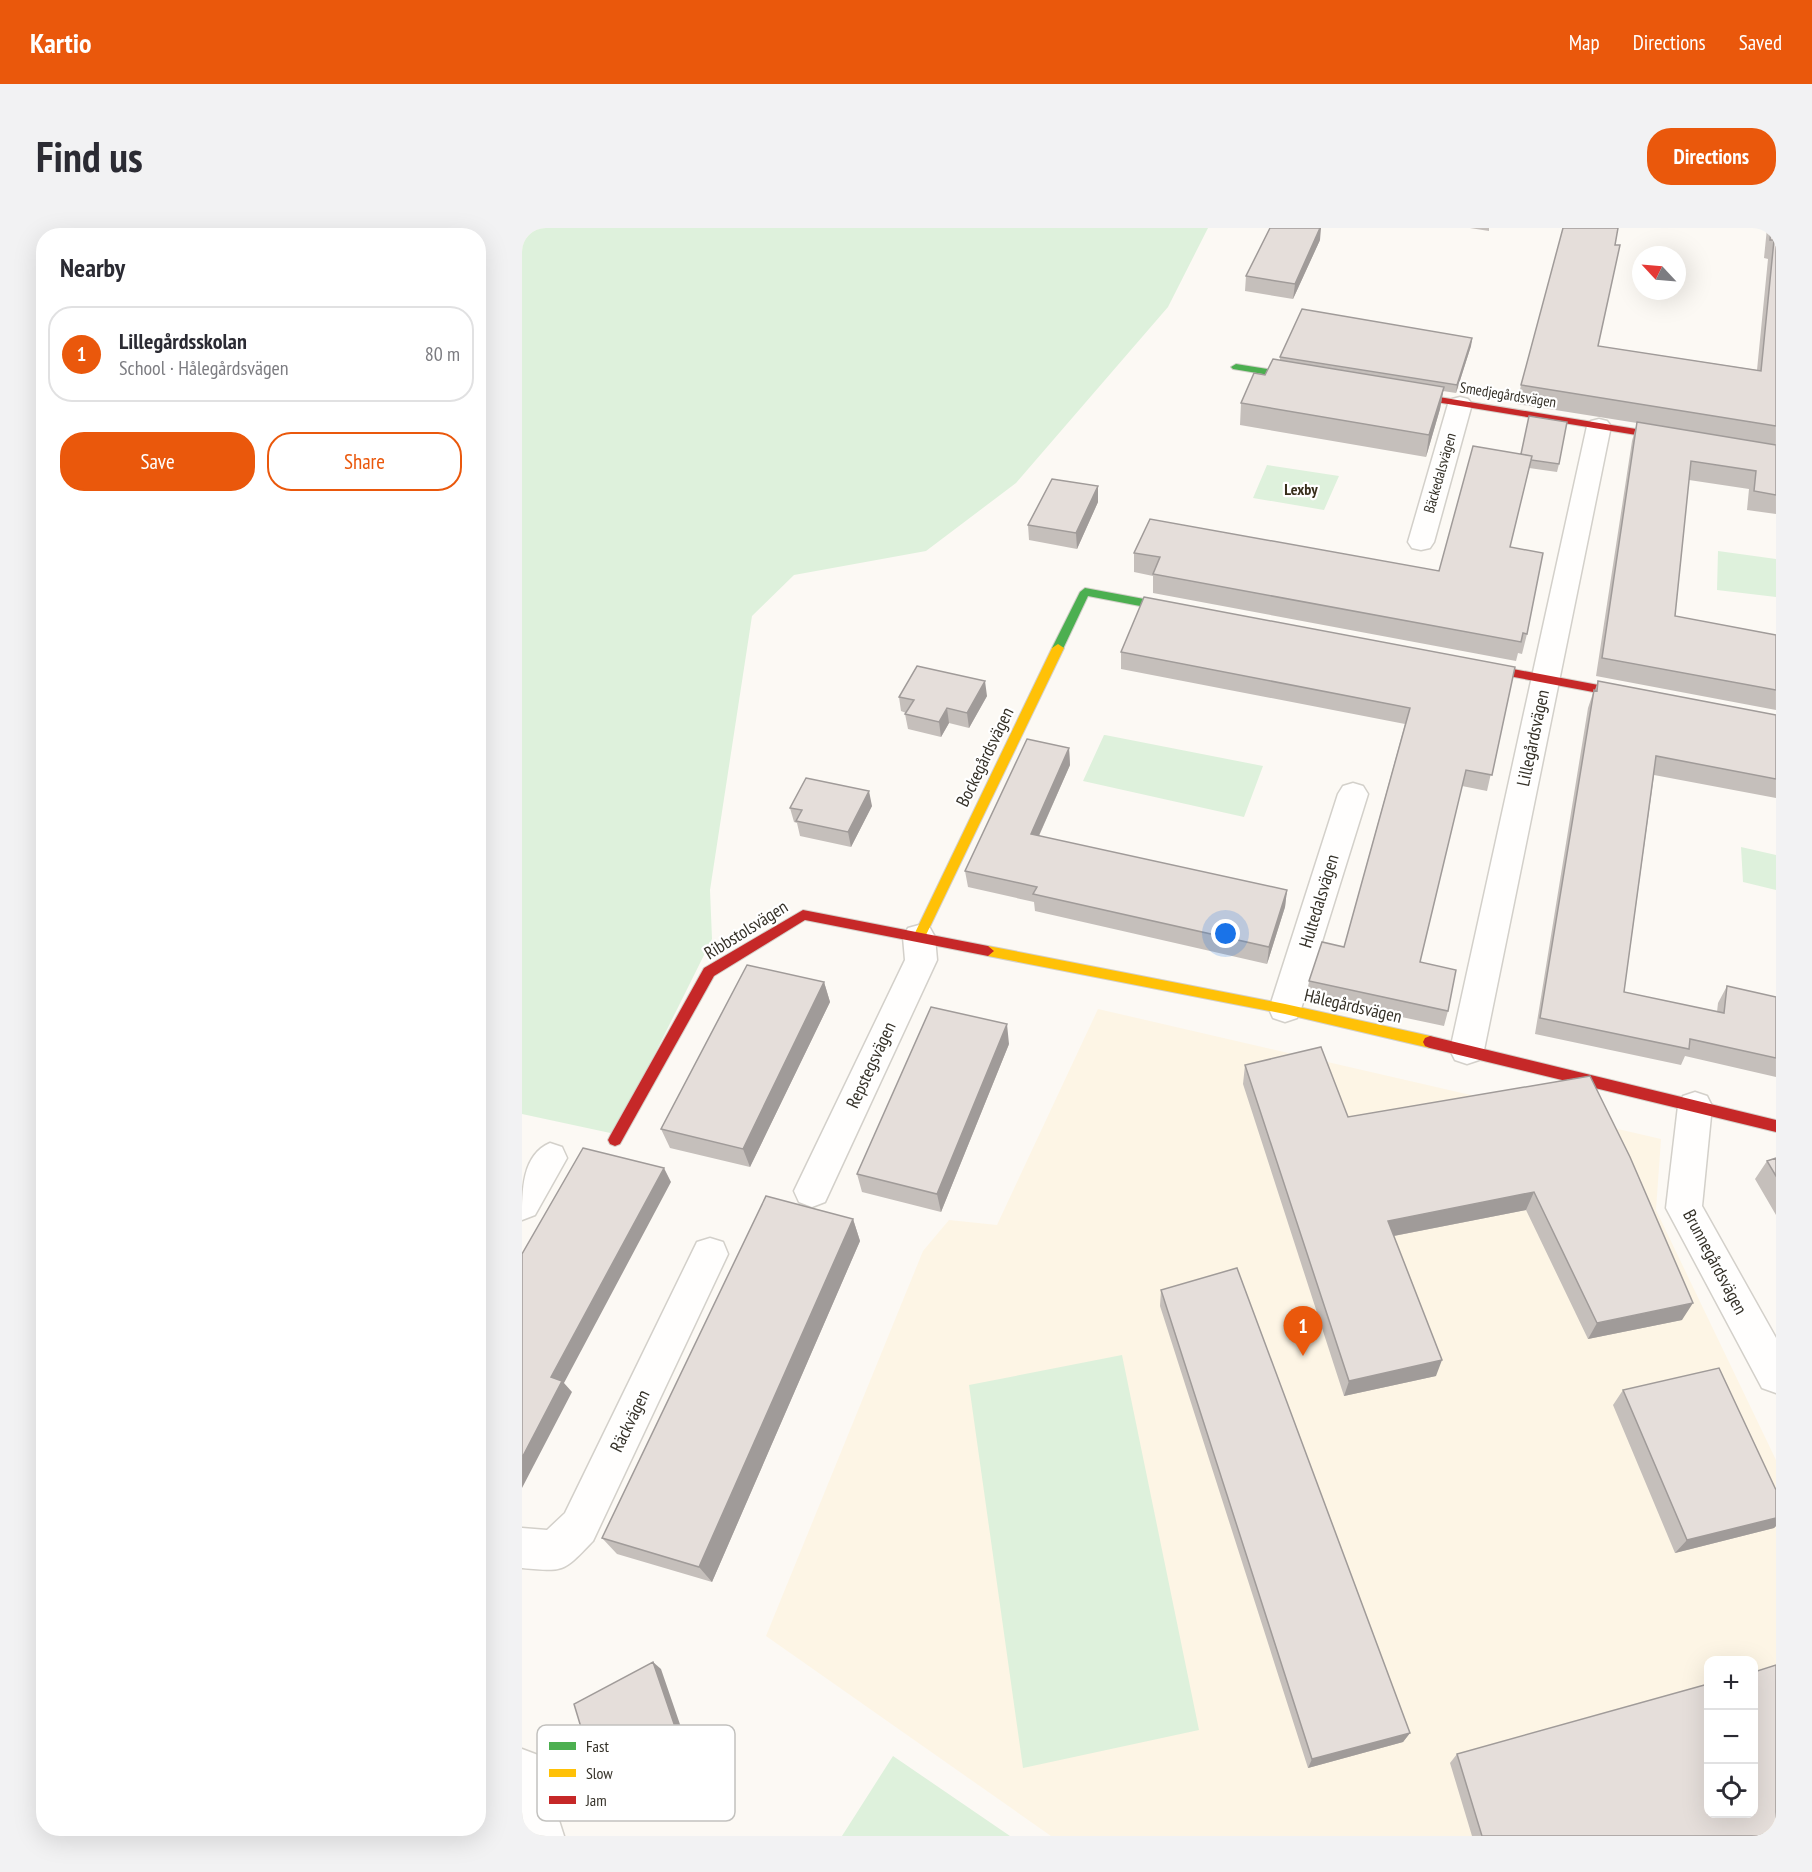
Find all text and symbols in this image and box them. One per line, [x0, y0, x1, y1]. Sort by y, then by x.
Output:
text: Kartio [30, 24, 92, 61]
text: Map [1569, 29, 1600, 56]
text: Directions [1633, 29, 1706, 56]
text: Saved [1739, 29, 1782, 56]
button: Directions [1647, 128, 1776, 185]
text: Find us [36, 129, 143, 184]
north arrow [1632, 246, 1686, 300]
text: Nearby [60, 251, 125, 284]
text: Lillegårdsskolan [119, 327, 247, 355]
text: 1 [77, 341, 86, 367]
text: 80 m [425, 341, 460, 367]
text: School · Hålegårdsvägen [119, 355, 289, 381]
street label: Smedjegårdsvägen [1458, 378, 1558, 412]
street label: Bäckedalsvägen [1419, 431, 1460, 515]
button: Save [60, 432, 255, 491]
button: Share [267, 432, 462, 491]
district label: Lexby [1284, 479, 1318, 499]
street label: Lillegårdsvägen [1511, 688, 1554, 788]
street label: Bockegårdsvägen [951, 703, 1019, 810]
street label: Hultedalsvägen [1293, 851, 1344, 950]
street label: Ribbstolsvägen [700, 895, 792, 964]
your location [1211, 919, 1240, 948]
street label: Hålegårdsvägen [1302, 983, 1404, 1028]
street label: Repstegsvägen [841, 1018, 901, 1112]
street label: Brunnegårdsvägen [1678, 1205, 1753, 1318]
pin: 1 [1284, 1306, 1322, 1356]
street label: Räckvägen [605, 1386, 654, 1456]
map controls [1704, 1656, 1758, 1818]
button: + [1704, 1656, 1758, 1710]
button: − [1704, 1710, 1758, 1764]
legend [537, 1725, 735, 1821]
text: Fast [586, 1736, 609, 1756]
text: Slow [586, 1763, 613, 1783]
button: locate [1704, 1764, 1758, 1818]
text: Jam [585, 1790, 607, 1810]

